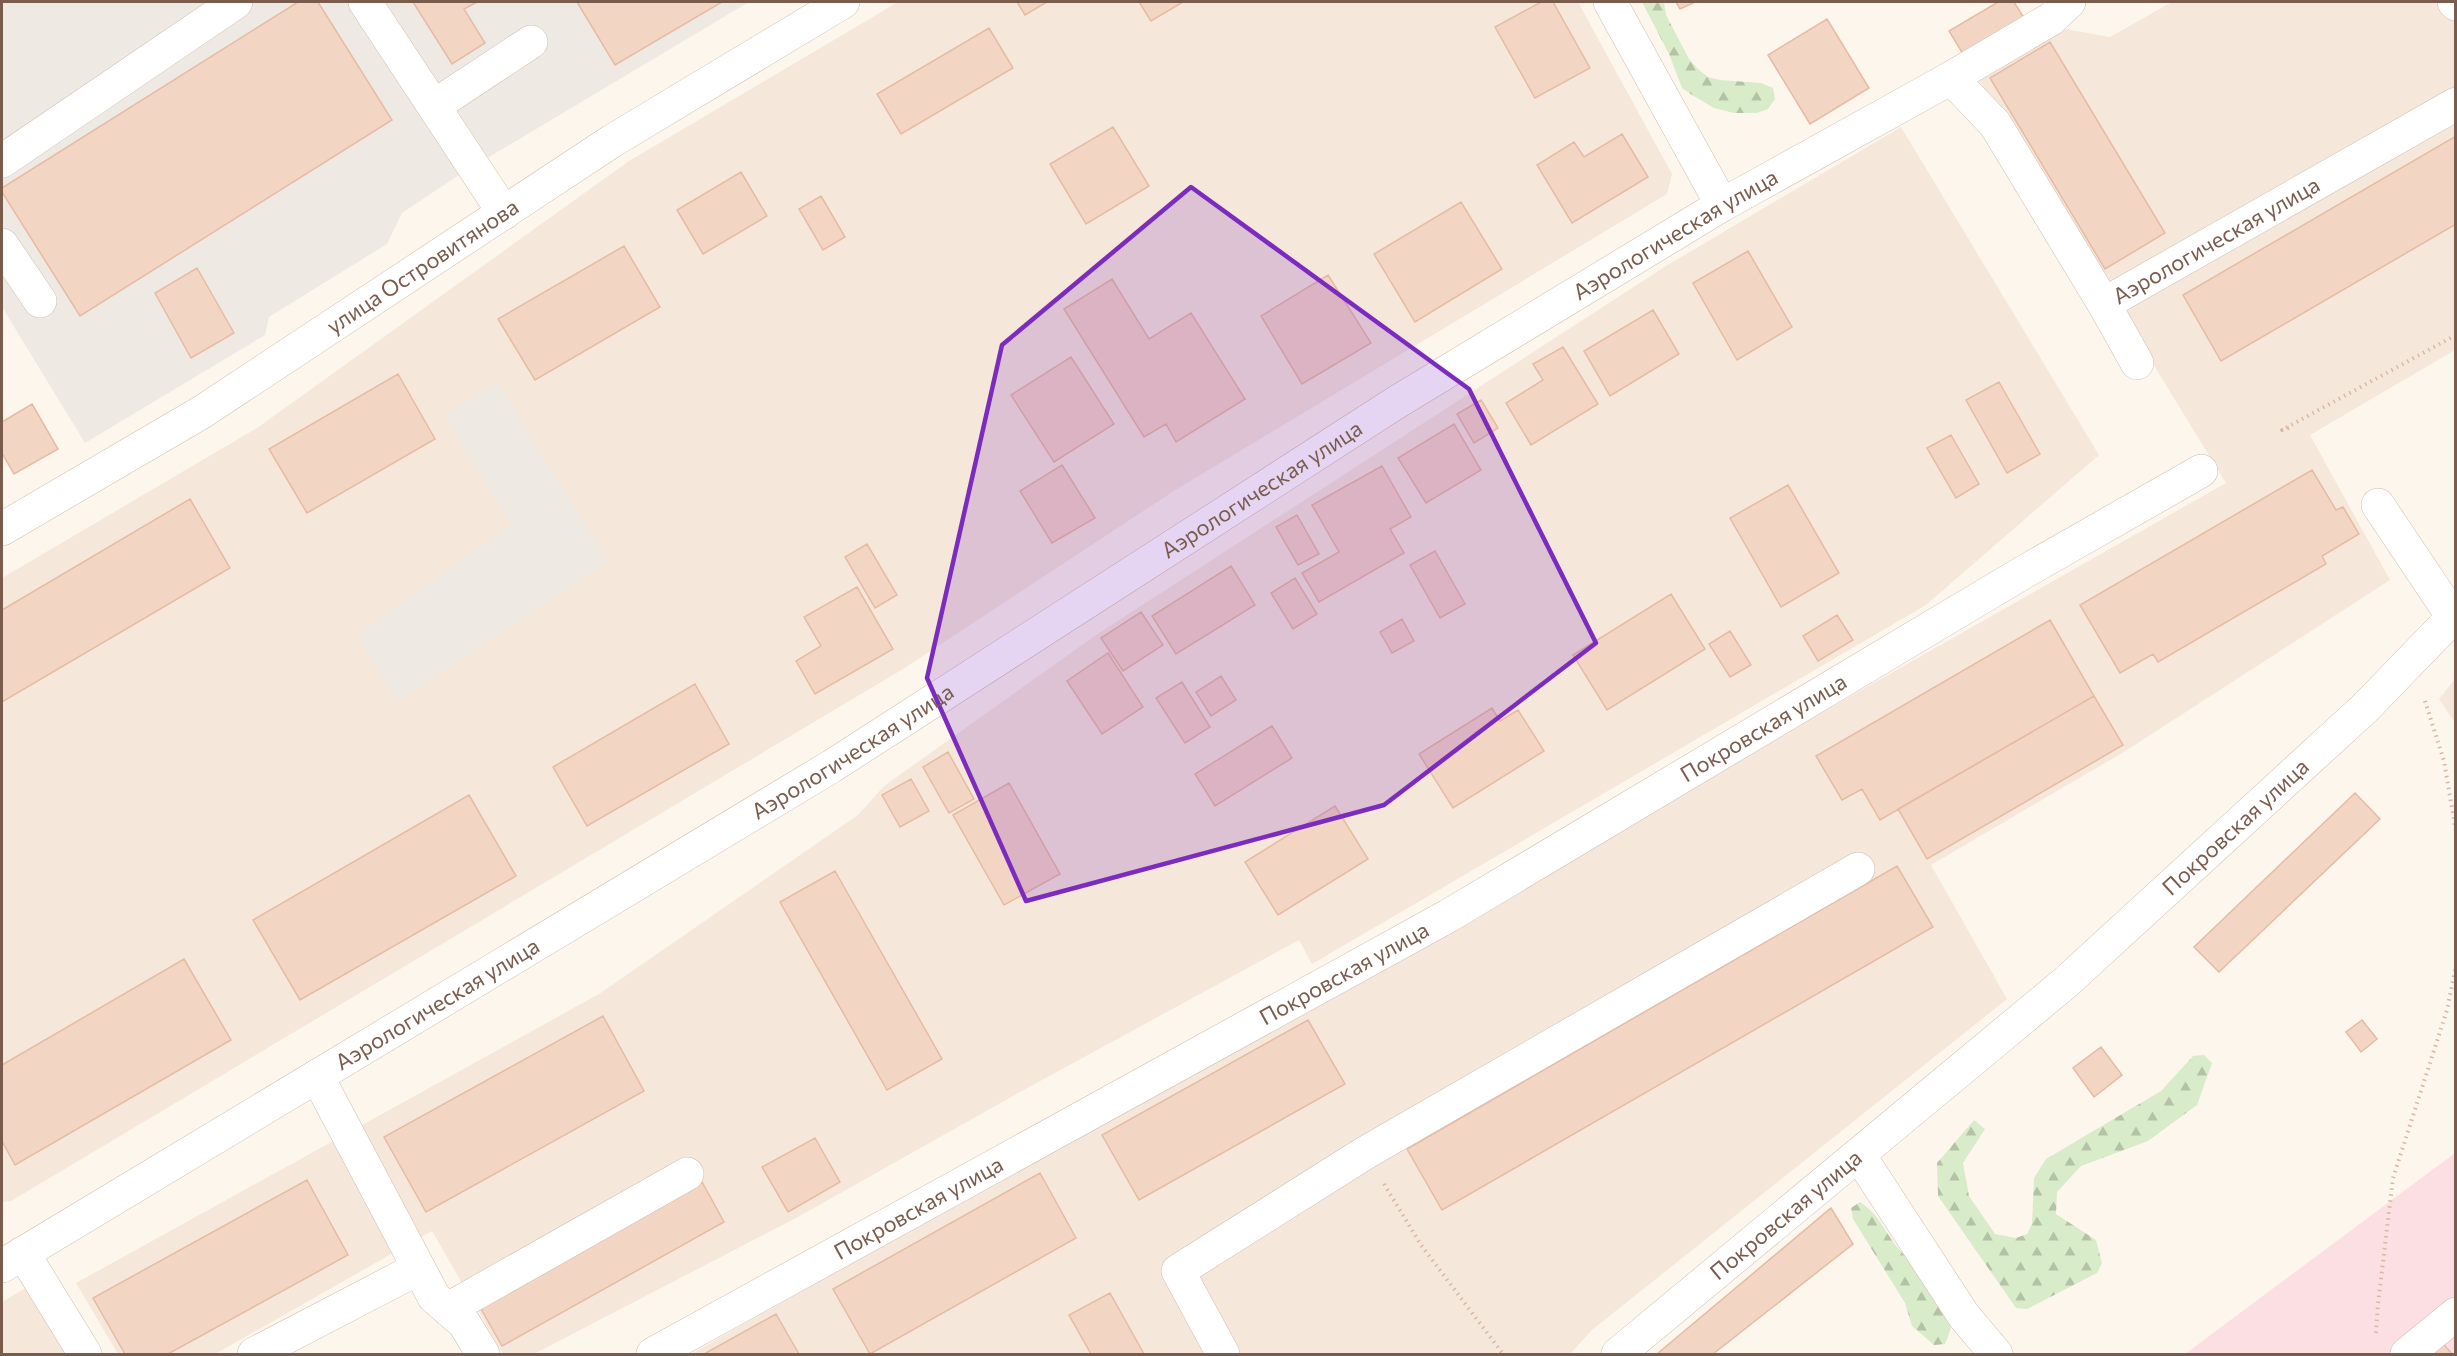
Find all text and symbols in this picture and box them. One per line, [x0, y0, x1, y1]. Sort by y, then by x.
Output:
street label: Аэрологическая улица [1568, 163, 1782, 305]
street label: Аэрологическая улица [2108, 170, 2324, 309]
street label: улица Островитянова [321, 193, 523, 339]
street label: Аэрологическая улица [1156, 414, 1367, 563]
street label: Покровская улица [1675, 667, 1851, 787]
street label: Аэрологическая улица [746, 677, 958, 824]
street label: Покровская улица [2156, 753, 2314, 900]
street label: Покровская улица [1254, 915, 1433, 1030]
street label: Аэрологическая улица [330, 932, 544, 1075]
street label: Покровская улица [1704, 1144, 1867, 1285]
street label: Покровская улица [829, 1150, 1007, 1265]

